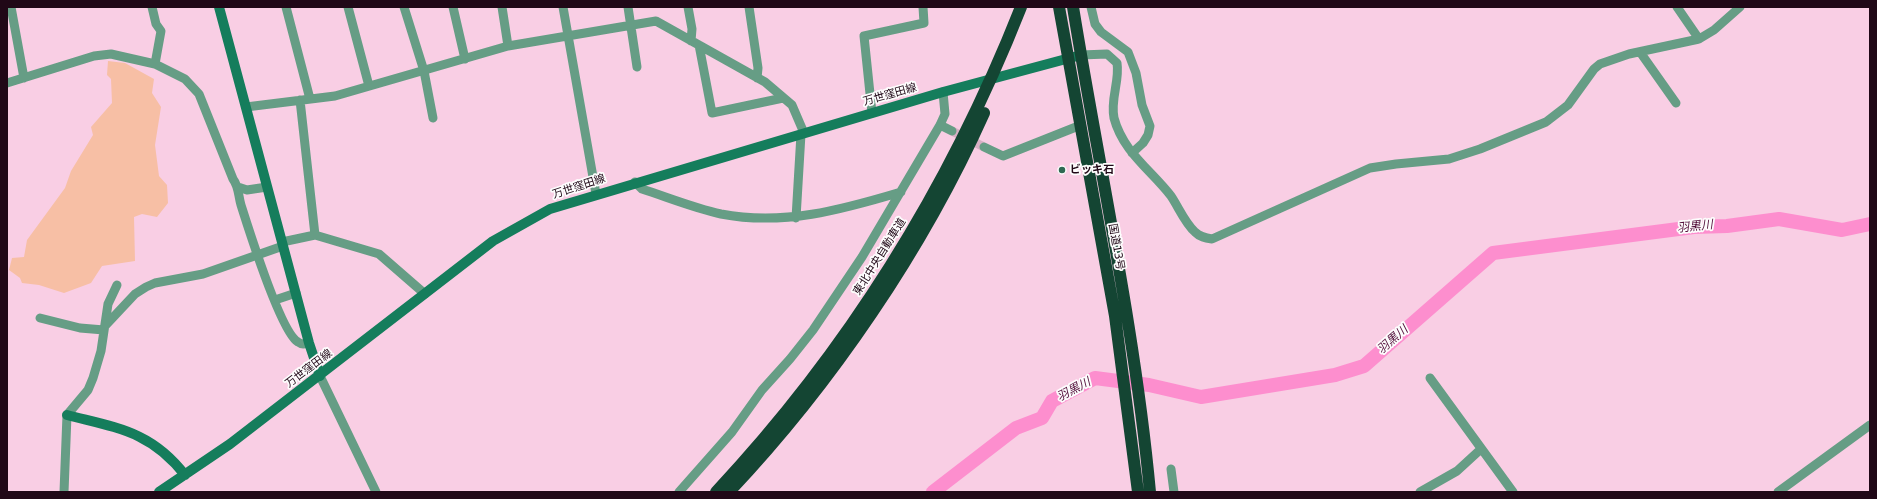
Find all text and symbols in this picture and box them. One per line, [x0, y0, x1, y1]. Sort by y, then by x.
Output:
street label: 万世窪田線 [862, 81, 918, 109]
place label: ビッキ石 [1070, 163, 1114, 177]
marker: ビッキ石 [1057, 165, 1067, 175]
street label: 万世窪田線 [551, 172, 607, 202]
street label: 東北中央自動車道 [851, 216, 909, 298]
water label: 羽黒川 [1676, 218, 1714, 236]
street label: 国道13号 [1105, 223, 1127, 271]
water label: 羽黒川 [1375, 323, 1411, 357]
street label: 万世窪田線 [283, 347, 335, 391]
water label: 羽黒川 [1055, 375, 1093, 405]

